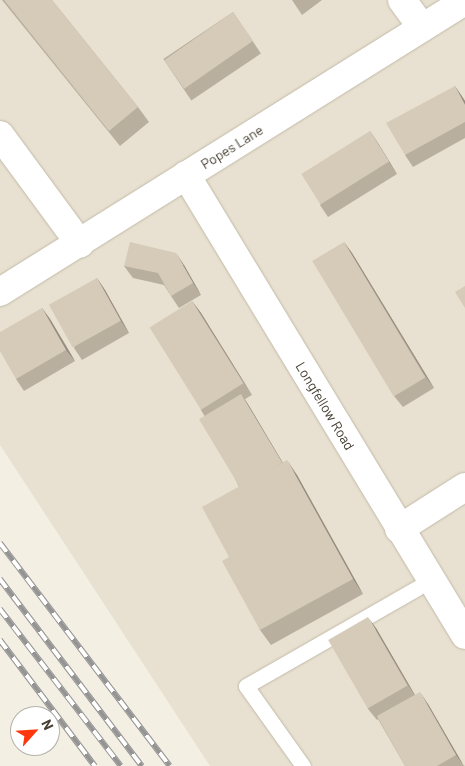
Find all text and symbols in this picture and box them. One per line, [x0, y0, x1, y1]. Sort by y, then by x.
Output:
street label: Popes Lane [198, 121, 266, 173]
street label: Longfellow Road [292, 359, 358, 453]
north arrow [10, 706, 60, 756]
text: N [38, 717, 58, 733]

